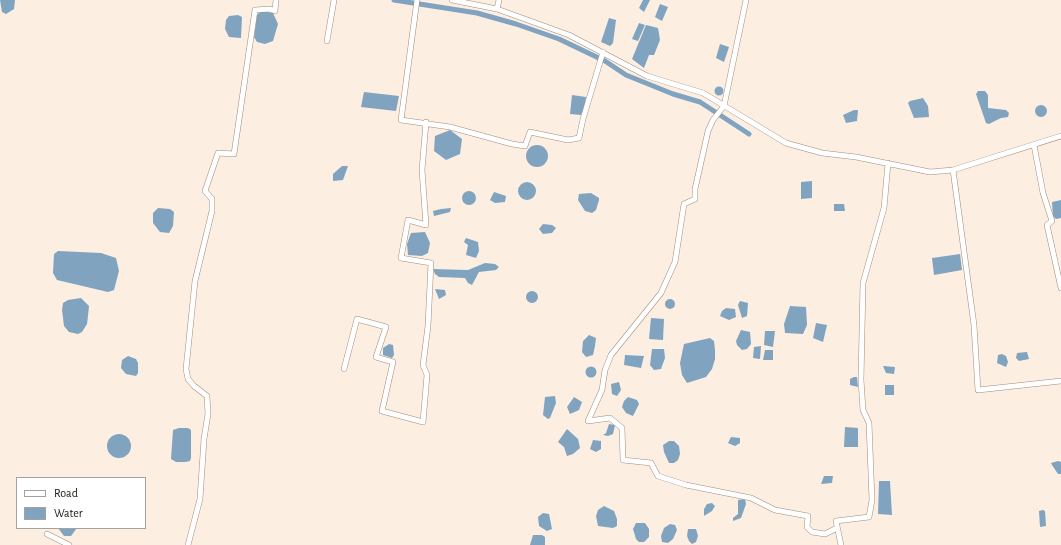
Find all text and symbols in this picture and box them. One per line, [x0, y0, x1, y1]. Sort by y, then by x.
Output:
legend [16, 477, 146, 529]
text: Road [54, 487, 78, 499]
text: Water [54, 507, 83, 519]

